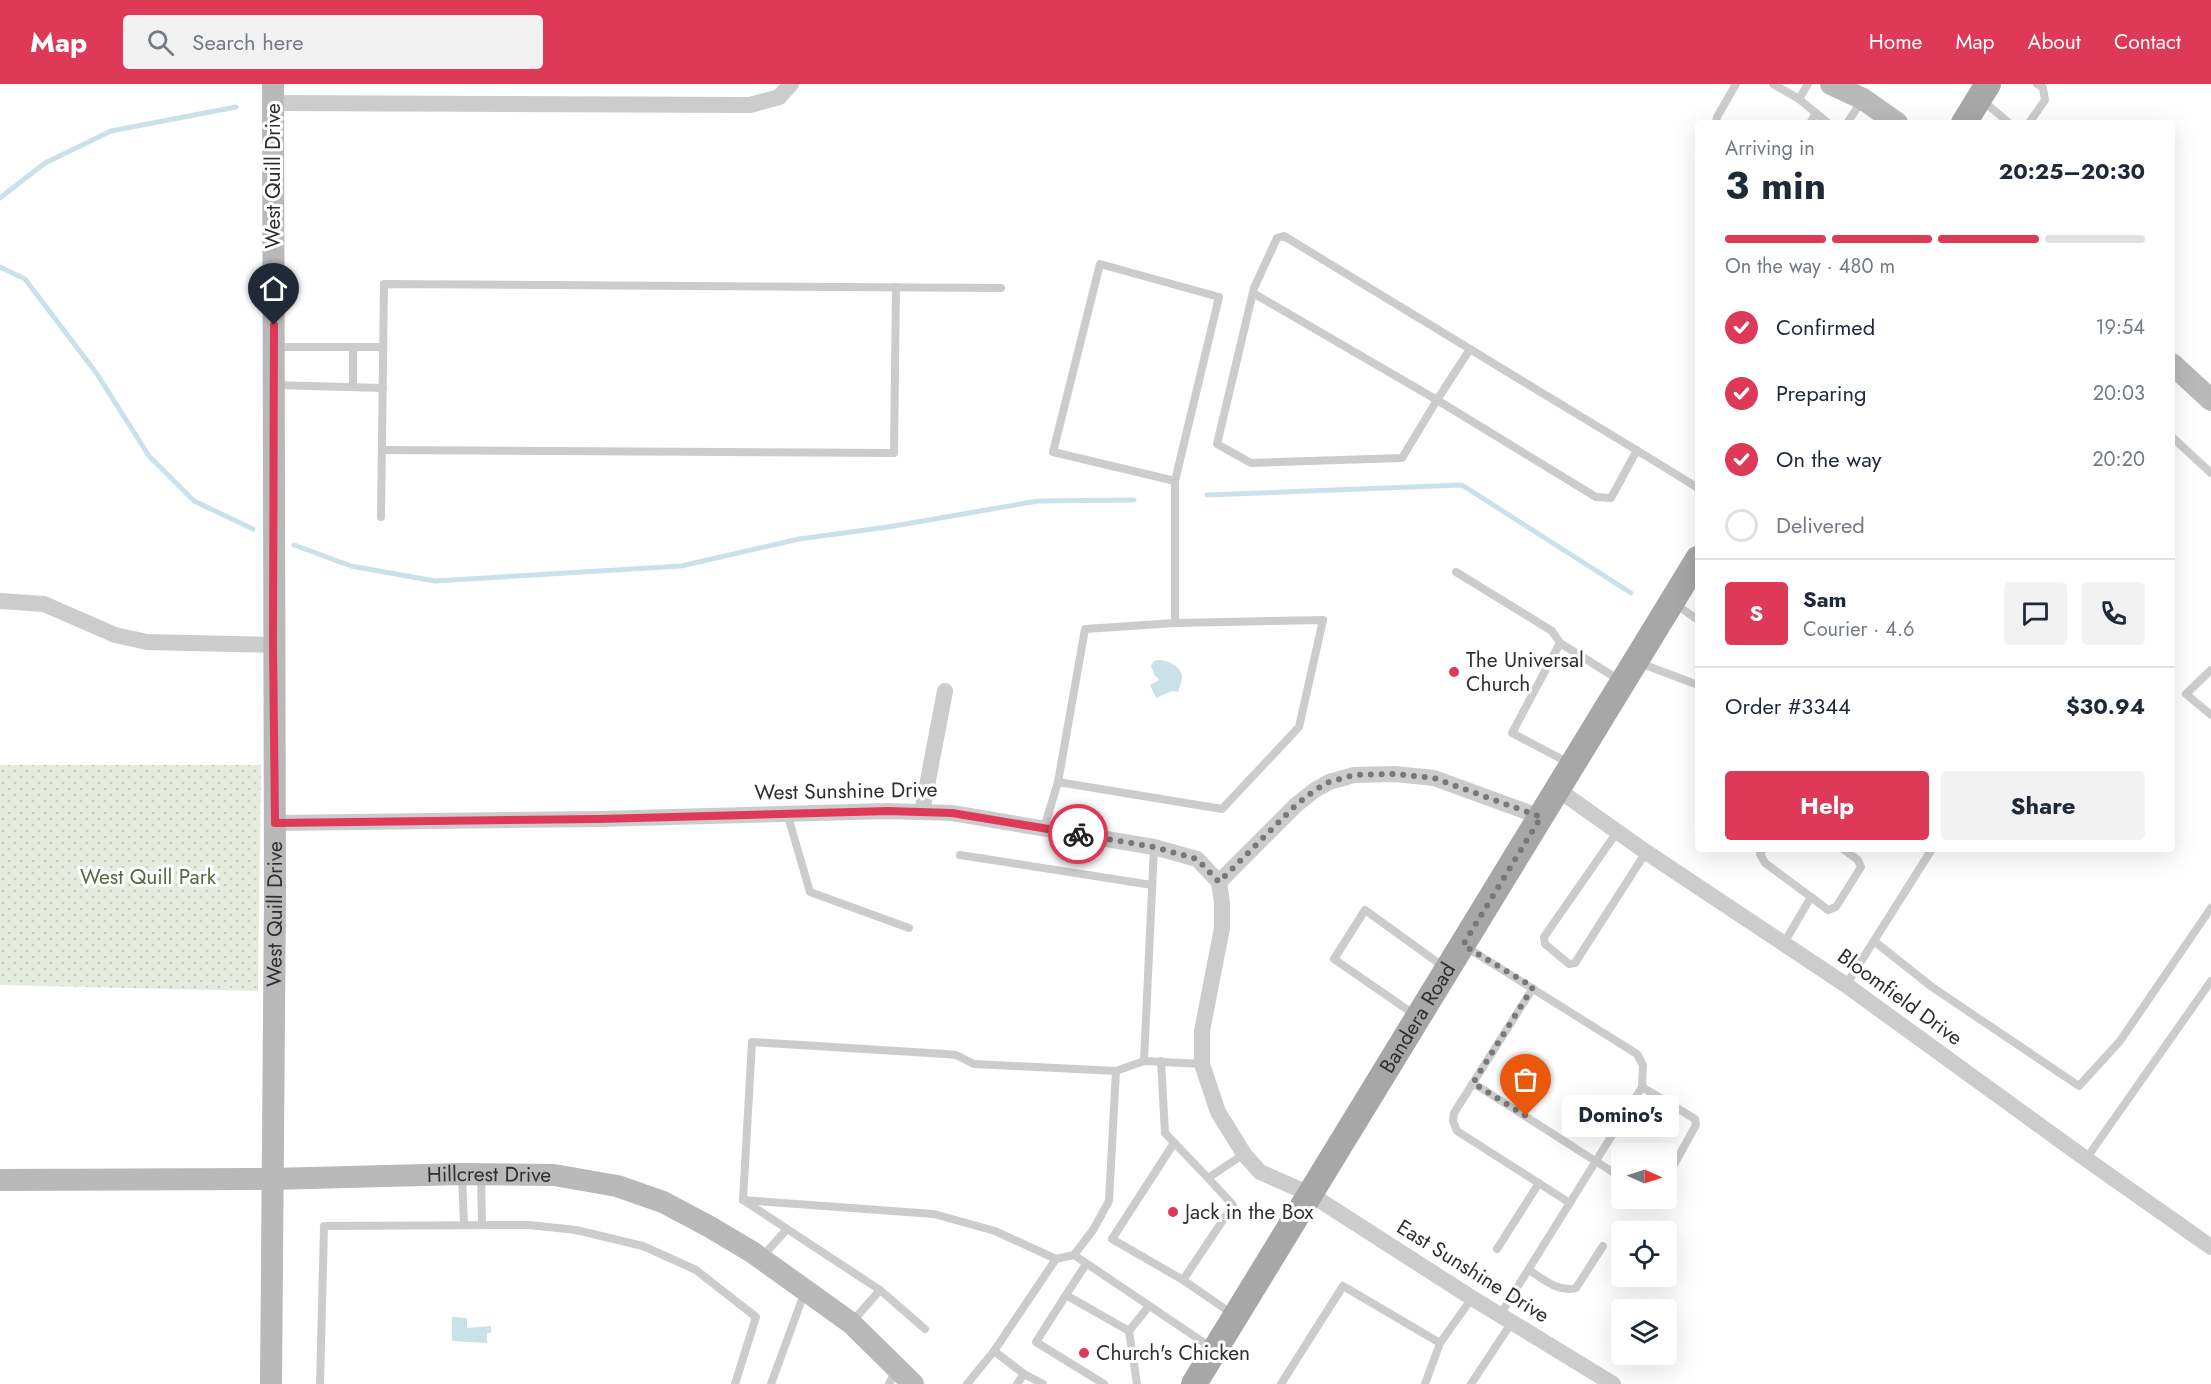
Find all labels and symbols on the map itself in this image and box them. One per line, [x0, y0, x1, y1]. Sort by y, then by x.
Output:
street label: West Quill Drive [258, 103, 288, 249]
pin [248, 263, 299, 325]
place label: The Universal Church [1466, 645, 1584, 699]
marker: The Universal Church [1447, 665, 1461, 679]
street label: West Sunshine Drive [754, 774, 938, 808]
courier [1048, 804, 1108, 864]
street label: West Quill Drive [259, 841, 290, 987]
park label: West Quill Park [80, 862, 217, 892]
street label: Bloomfield Drive [1831, 941, 1969, 1053]
street label: Bandera Road [1372, 957, 1463, 1079]
pin [1500, 1054, 1551, 1116]
callout: Domino's [1562, 1095, 1679, 1137]
north arrow [1611, 1143, 1677, 1209]
street label: Hillcrest Drive [426, 1159, 552, 1190]
place label: Jack in the Box [1182, 1197, 1314, 1227]
marker: Jack in the Box [1166, 1205, 1180, 1219]
street label: East Sunshine Drive [1391, 1212, 1555, 1330]
place label: Church's Chicken [1096, 1338, 1250, 1368]
marker: Church's Chicken [1077, 1346, 1091, 1360]

